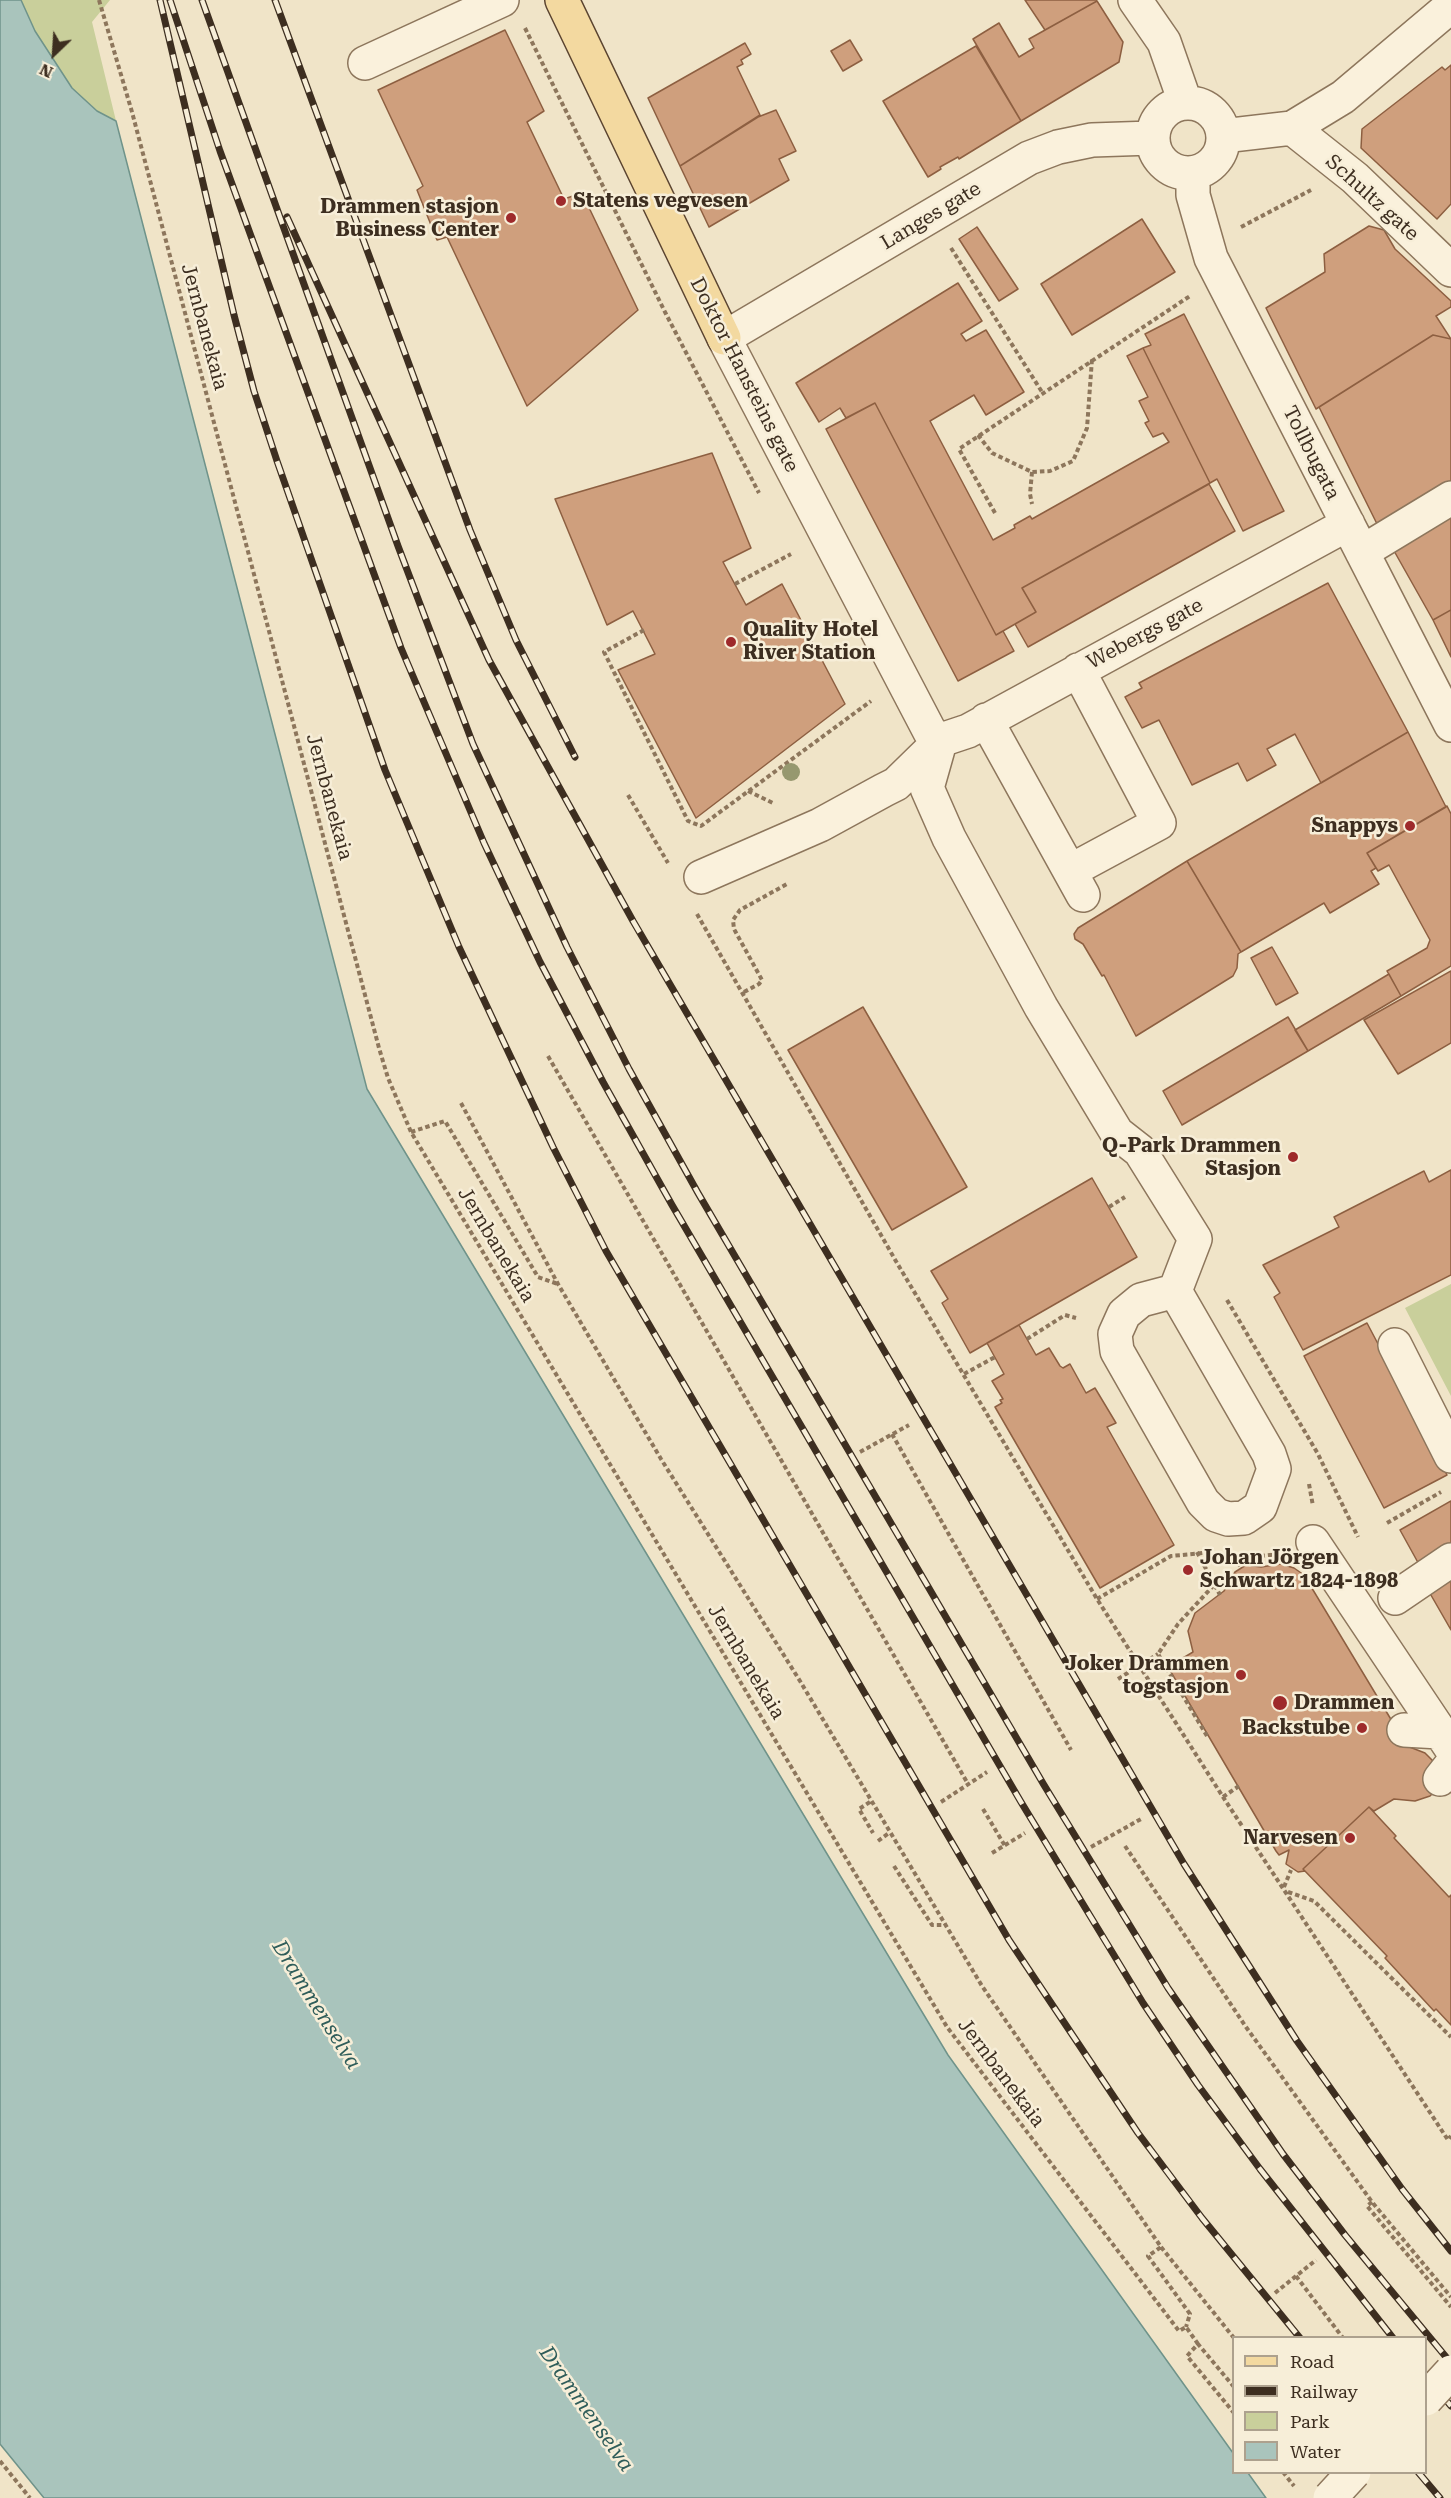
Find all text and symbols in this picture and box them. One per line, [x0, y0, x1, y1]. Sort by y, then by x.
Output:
north arrow [24, 24, 84, 84]
text: N [37, 60, 56, 82]
street label: Schultz gate [1320, 150, 1424, 246]
street label: Langes gate [877, 177, 985, 255]
place label: Statens vegvesen [573, 189, 748, 213]
marker: Statens vegvesen [554, 194, 568, 208]
place label: Drammen stasjon Business Center [320, 195, 499, 242]
marker: Drammen stasjon Business Center [504, 211, 518, 225]
street label: Jernbanekaia [176, 261, 232, 393]
street label: Doktor Hansteins gate [684, 274, 804, 476]
street label: Tollbugata [1277, 402, 1345, 504]
street label: Webergs gate [1083, 593, 1207, 675]
place label: Quality Hotel River Station [743, 618, 878, 665]
marker: Quality Hotel River Station [724, 635, 738, 649]
street label: Jernbanekaia [301, 731, 357, 863]
place label: Snappys [1311, 814, 1398, 838]
marker: Snappys [1403, 819, 1417, 833]
place label: Q-Park Drammen Stasjon [1102, 1134, 1281, 1181]
marker: Q-Park Drammen Stasjon [1286, 1150, 1300, 1164]
street label: Jernbanekaia [452, 1183, 540, 1307]
place label: Johan Jörgen Schwartz 1824-1898 [1200, 1546, 1398, 1593]
marker: Johan Jörgen Schwartz 1824-1898 [1181, 1563, 1195, 1577]
street label: Jernbanekaia [702, 1600, 790, 1724]
place label: Joker Drammen togstasjon [1065, 1652, 1229, 1699]
marker: Joker Drammen togstasjon [1234, 1668, 1248, 1682]
place label: Drammen [1294, 1691, 1394, 1715]
marker: Drammen [1271, 1694, 1289, 1712]
place label: Backstube [1242, 1716, 1350, 1740]
marker: Backstube [1355, 1721, 1369, 1735]
place label: Narvesen [1243, 1826, 1338, 1850]
marker: Narvesen [1343, 1831, 1357, 1845]
water label: Drammenselva [266, 1936, 366, 2074]
street label: Jernbanekaia [952, 2014, 1050, 2132]
legend [1232, 2336, 1427, 2474]
water label: Drammenselva [533, 2341, 639, 2477]
text: Road [1290, 2351, 1334, 2372]
text: Railway [1290, 2381, 1358, 2402]
text: Park [1290, 2411, 1330, 2432]
text: Water [1290, 2441, 1341, 2462]

